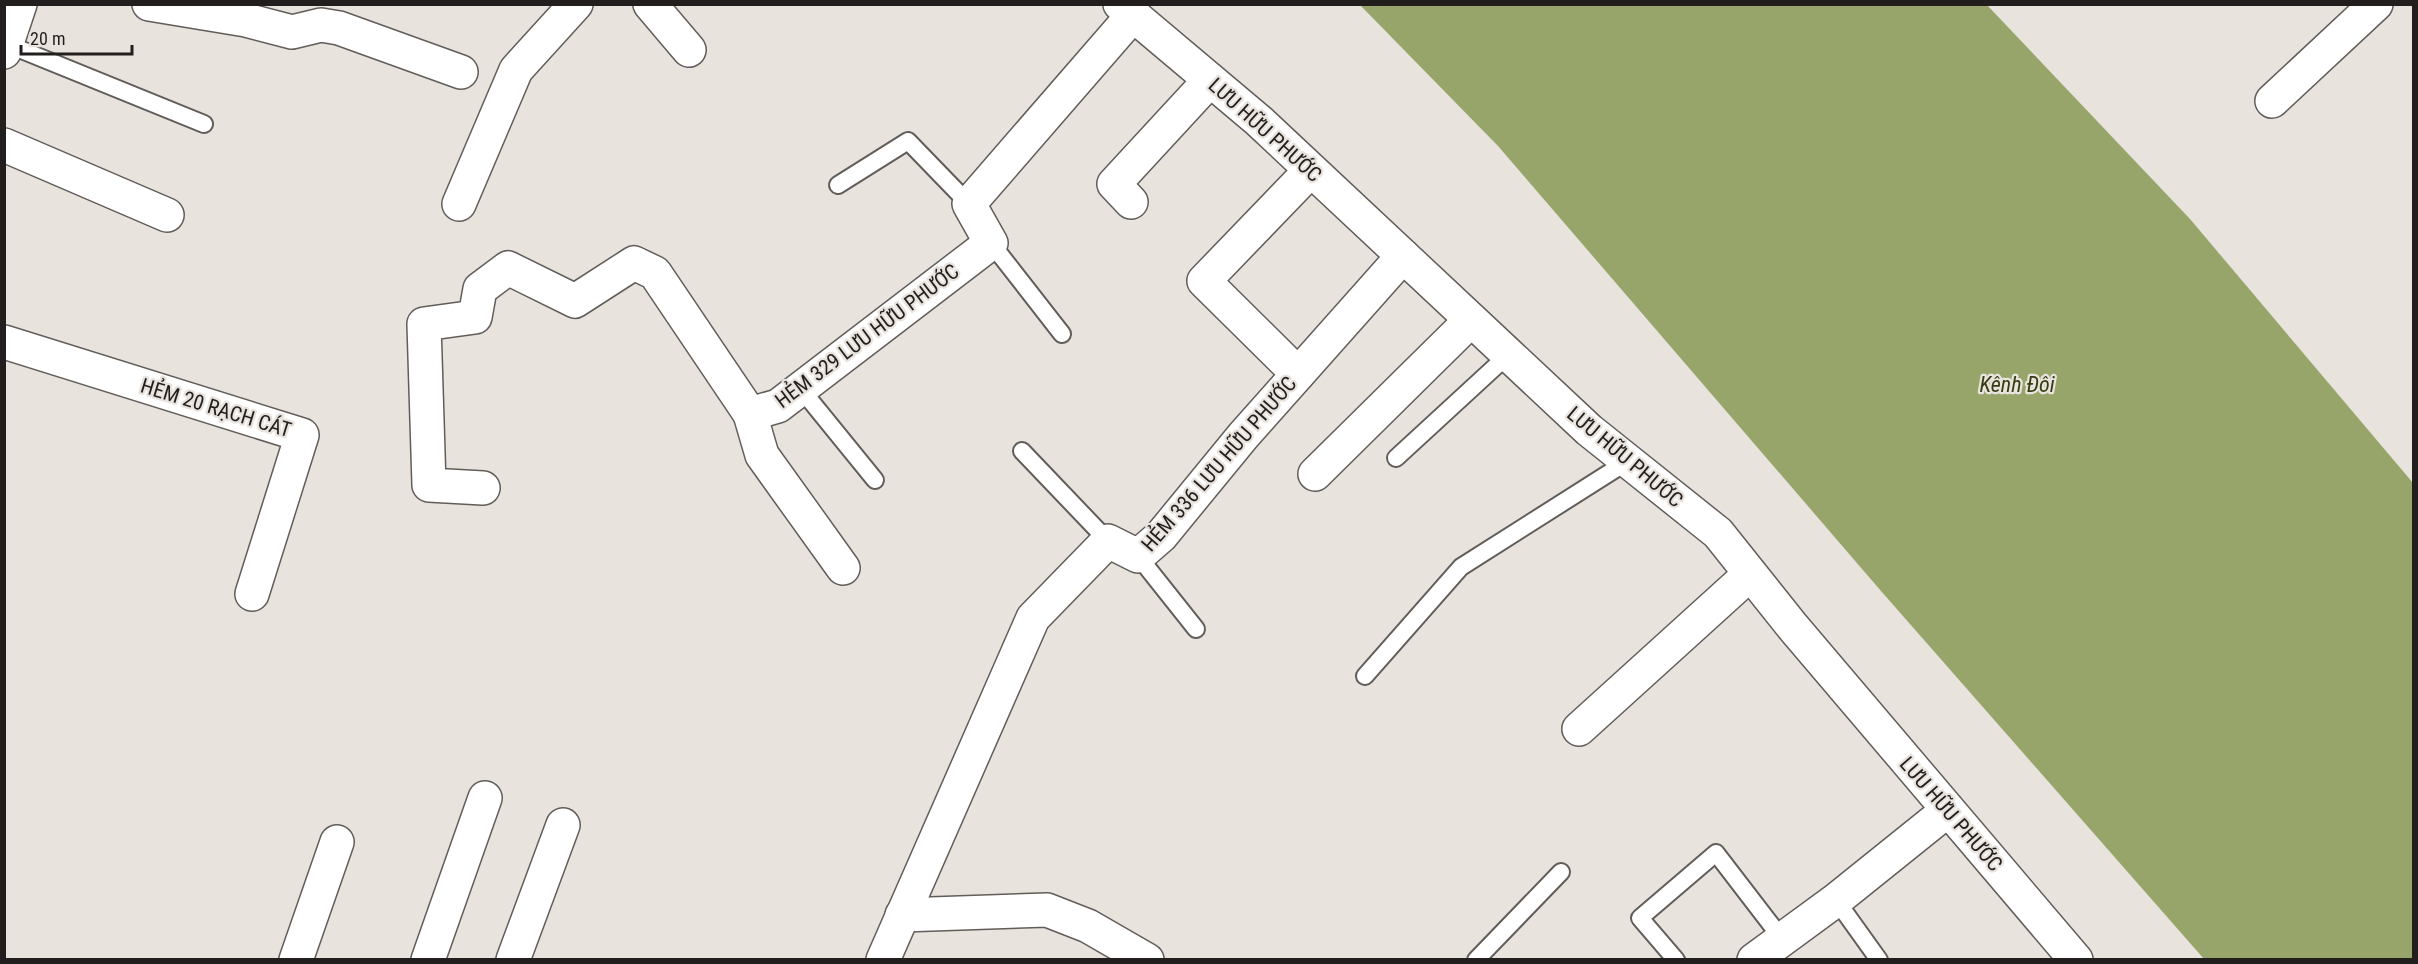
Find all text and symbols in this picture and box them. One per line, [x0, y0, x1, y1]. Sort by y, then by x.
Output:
scale bar [21, 18, 132, 56]
text: 20 m [30, 28, 65, 49]
street label: LƯU HỮU PHƯỚC [1204, 73, 1326, 187]
street label: HẺM 329 LƯU HỮU PHƯỚC [770, 258, 964, 413]
street label: HẺM 336 LƯU HỮU PHƯỚC [1136, 371, 1301, 556]
water label: Kênh Đôi [1979, 372, 2055, 397]
street label: HẺM 20 RẠCH CÁT [138, 373, 295, 442]
street label: LƯU HỮU PHƯỚC [1562, 402, 1688, 512]
street label: LƯU HỮU PHƯỚC [1895, 752, 2007, 876]

